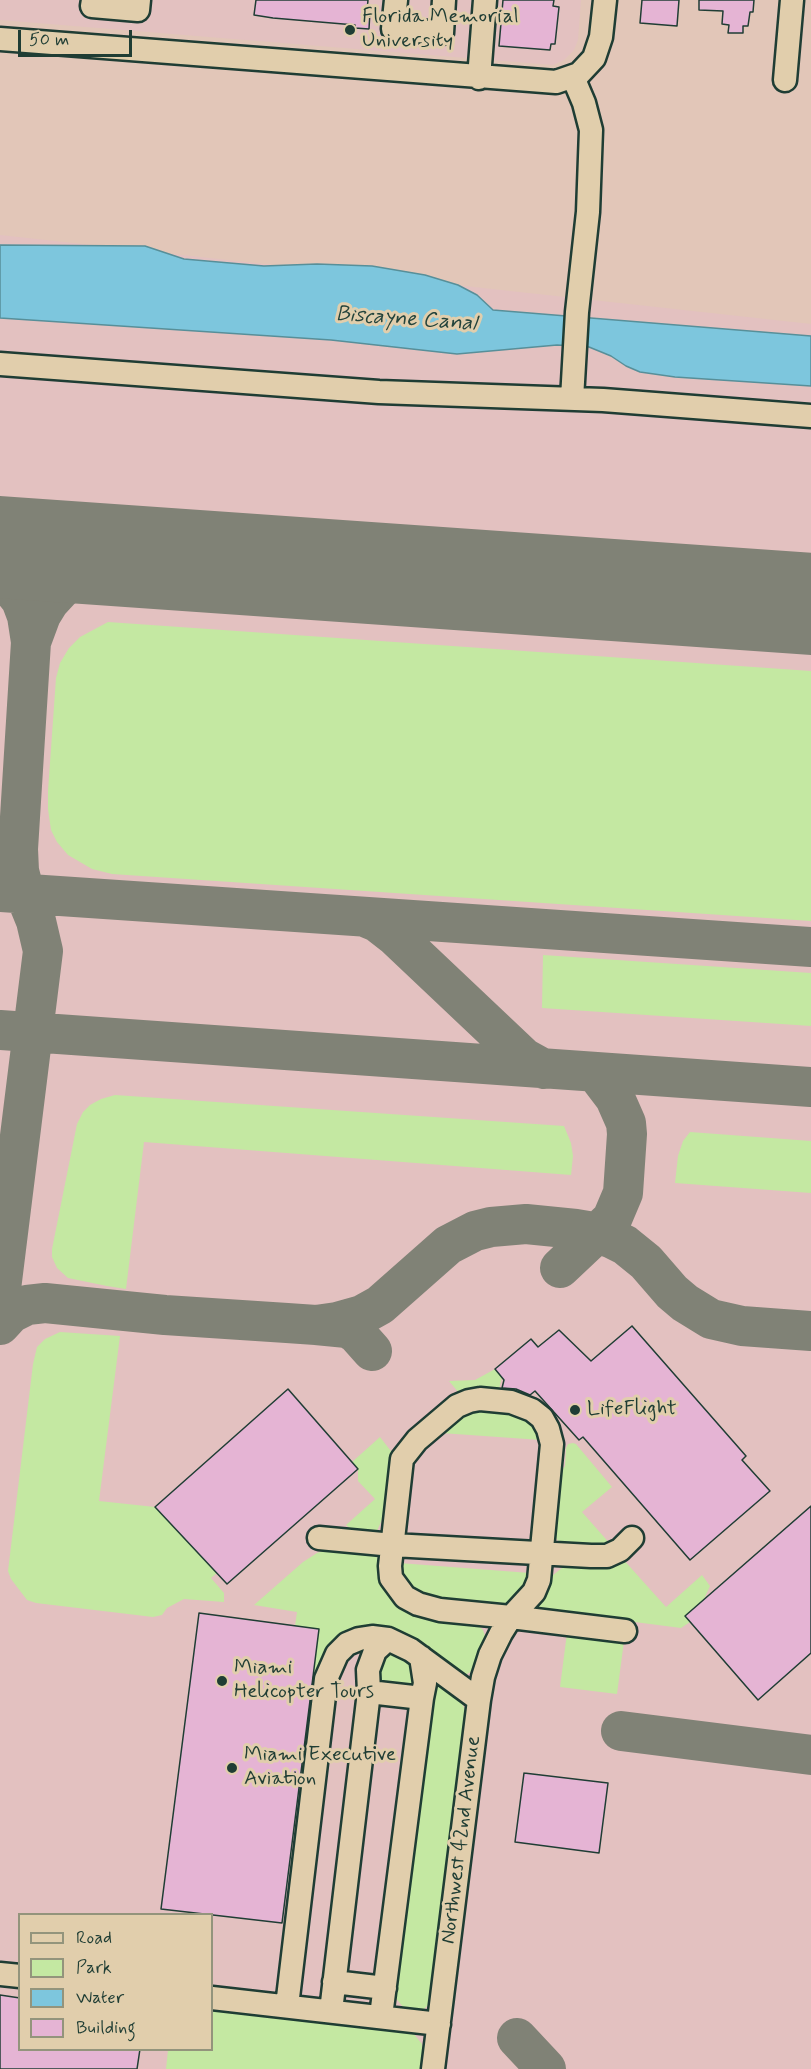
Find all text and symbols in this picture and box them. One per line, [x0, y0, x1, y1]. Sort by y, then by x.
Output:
place label: Florida Memorial University [362, 5, 519, 55]
scale bar [21, 18, 135, 56]
marker: Florida Memorial University [343, 23, 357, 37]
text: 50 m [29, 28, 69, 52]
water label: Biscayne Canal [335, 302, 477, 338]
place label: LifeFlight [587, 1397, 677, 1423]
marker: LifeFlight [568, 1403, 582, 1417]
place label: Miami Helicopter Tours [234, 1656, 374, 1706]
marker: Miami Helicopter Tours [215, 1674, 229, 1688]
street label: Northwest 42nd Avenue [437, 1734, 487, 1946]
place label: Miami Executive Aviation [244, 1743, 396, 1793]
marker: Miami Executive Aviation [225, 1761, 239, 1775]
legend [18, 1913, 213, 2051]
text: Road [76, 1926, 112, 1950]
text: Park [76, 1956, 112, 1980]
text: Water [76, 1986, 124, 2010]
text: Building [76, 2016, 136, 2040]

